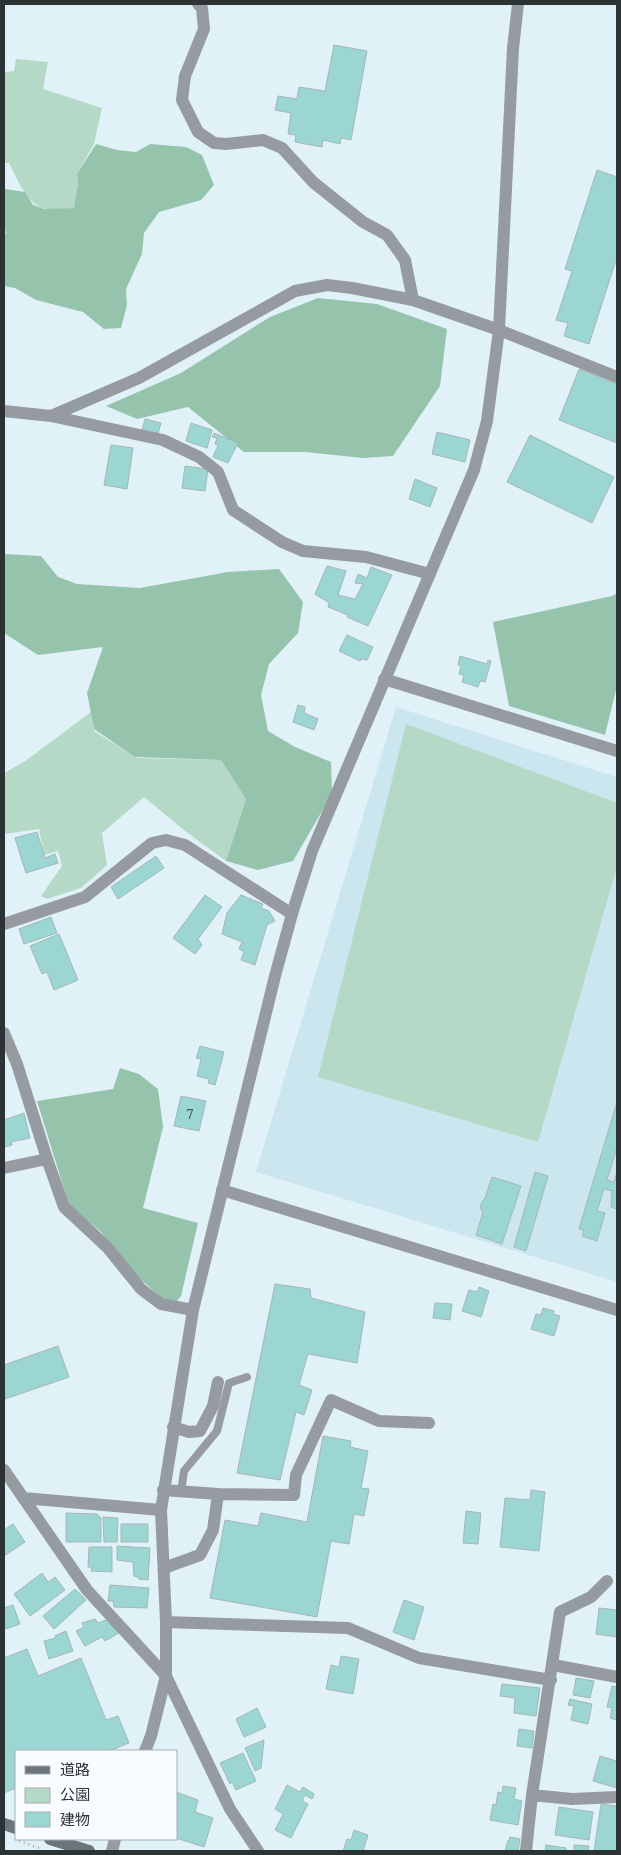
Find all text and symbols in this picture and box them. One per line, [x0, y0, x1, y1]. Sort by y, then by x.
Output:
house number: 7 [186, 1104, 194, 1123]
legend [15, 1750, 178, 1840]
text: 道路 [60, 1759, 90, 1779]
text: 公園 [60, 1784, 90, 1804]
text: 建物 [60, 1809, 90, 1829]

